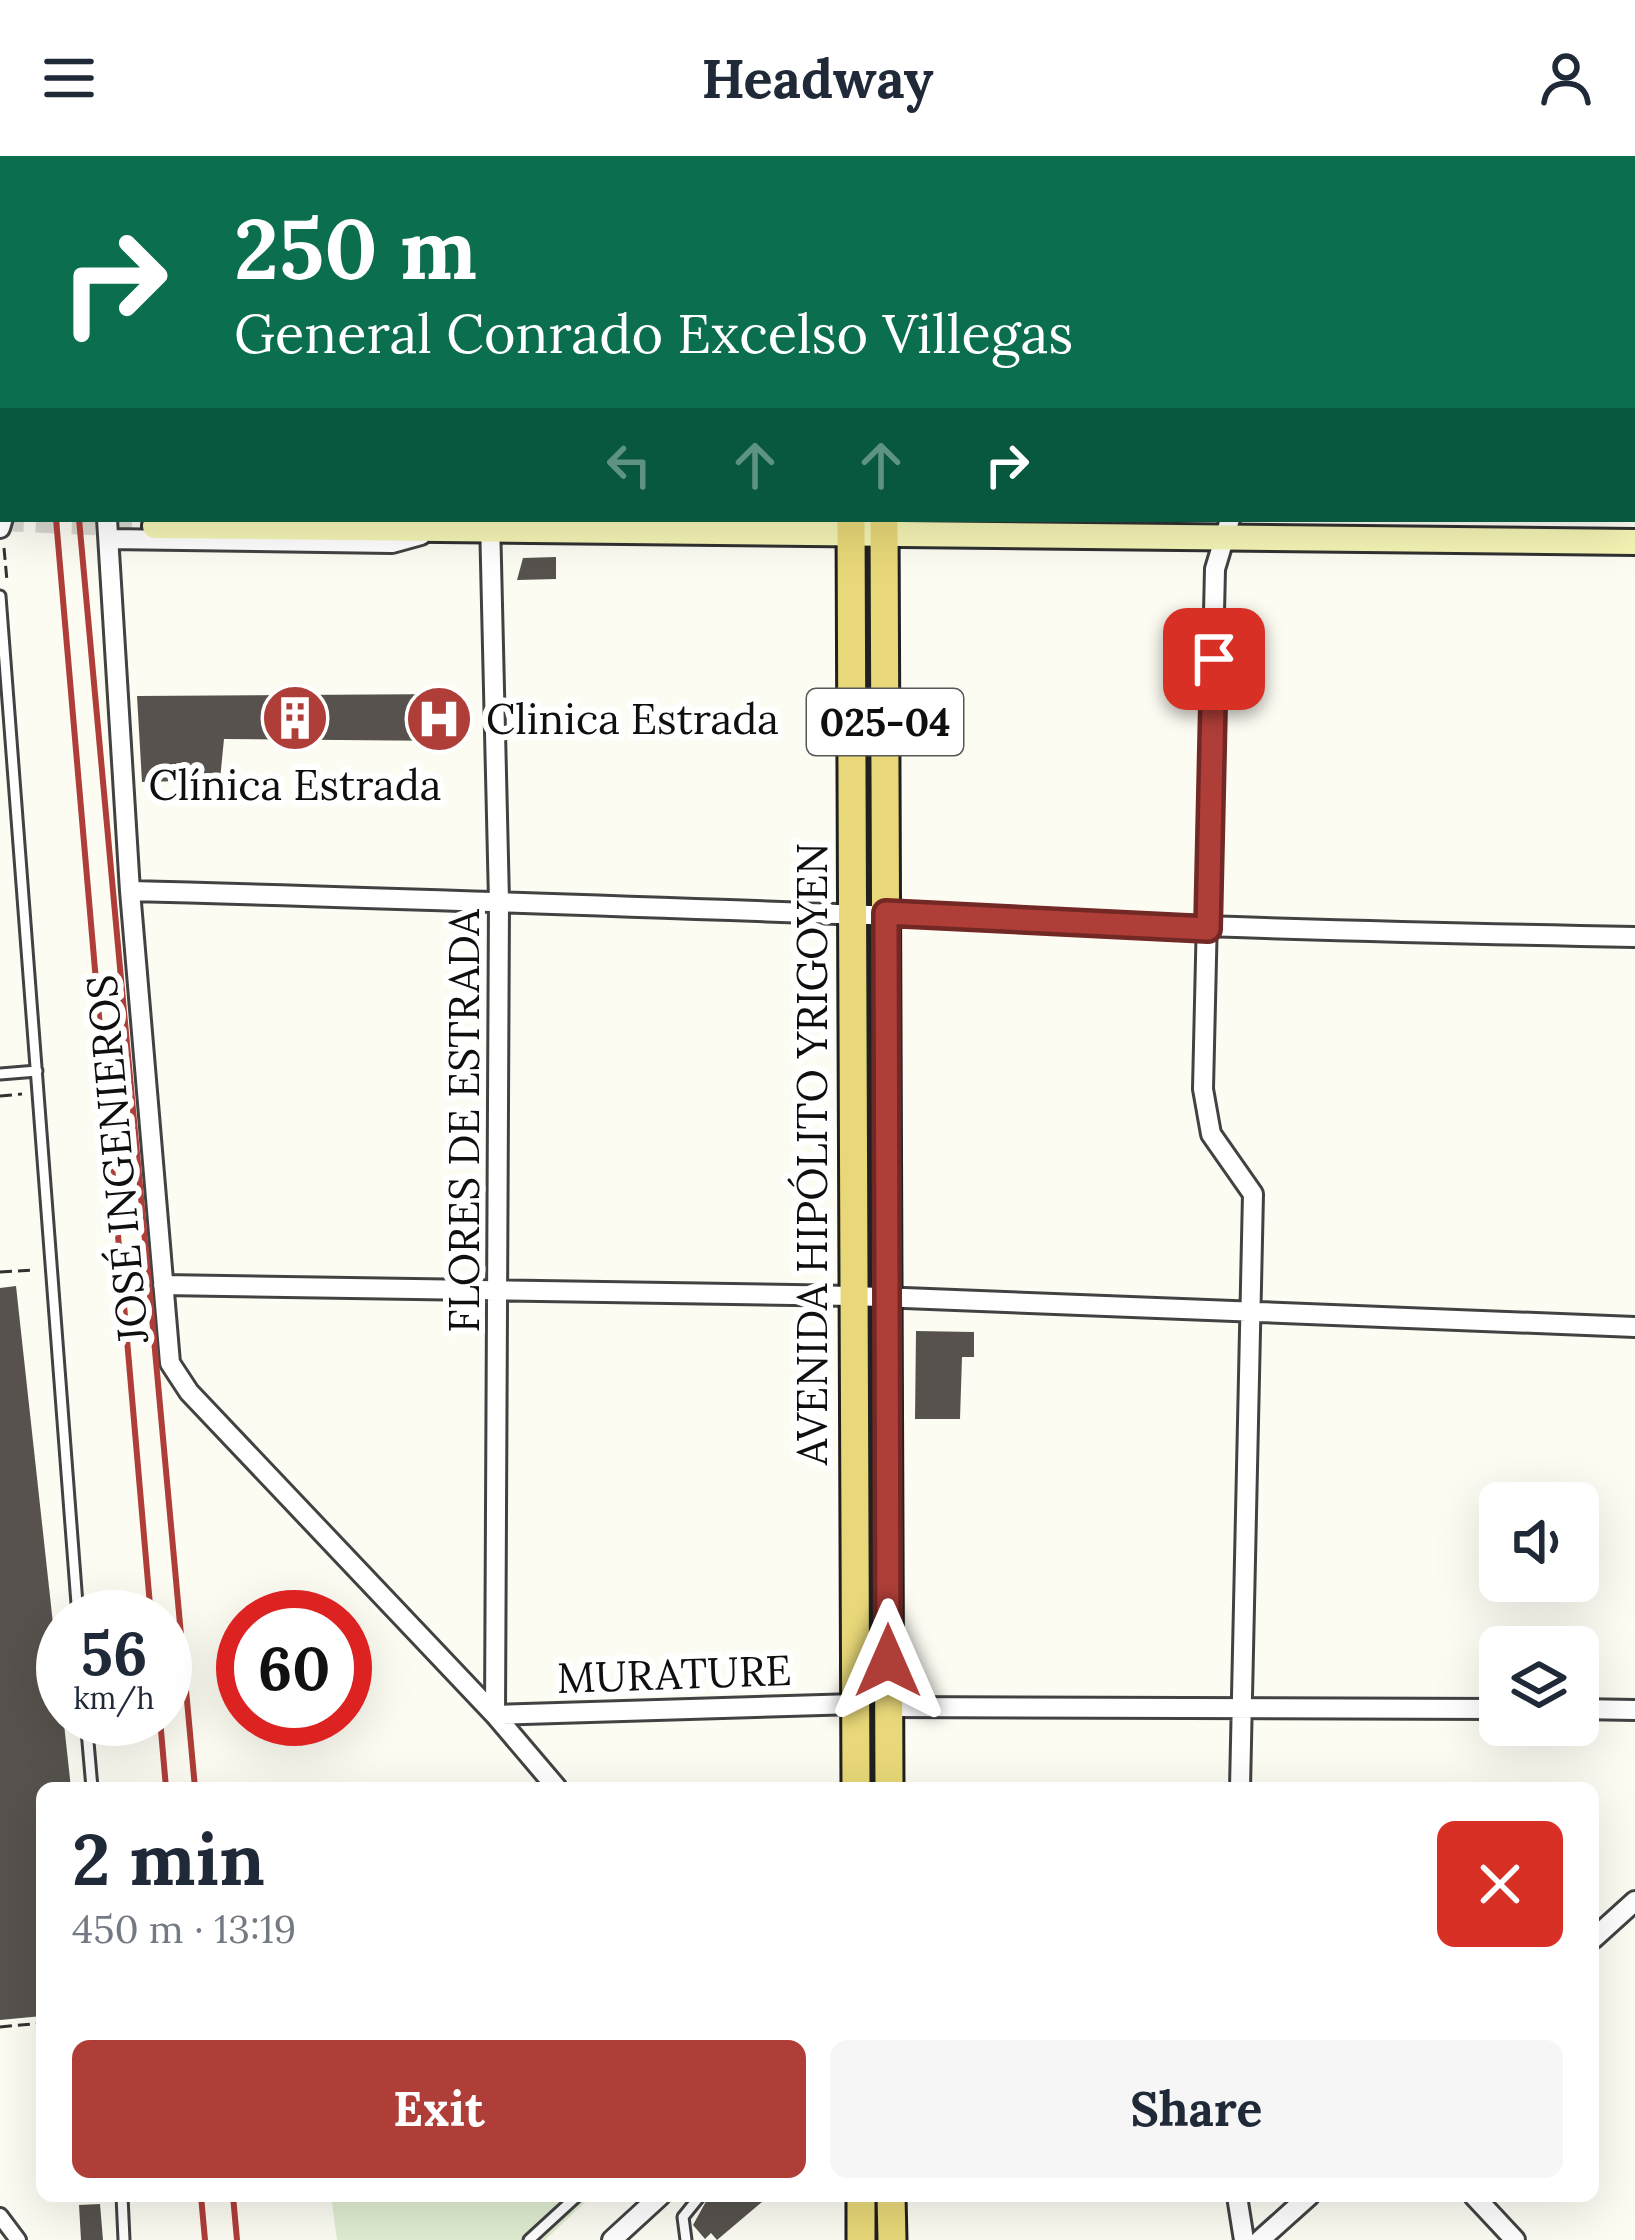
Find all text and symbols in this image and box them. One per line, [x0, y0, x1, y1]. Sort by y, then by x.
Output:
text: Headway [701, 44, 934, 113]
icon: menu [36, 45, 102, 111]
icon: person [1533, 45, 1599, 111]
text: 250 m [234, 194, 477, 302]
icon: right [36, 204, 192, 360]
text: General Conrado Excelso Villegas [234, 299, 1073, 368]
icon: left [596, 432, 662, 498]
icon: ahead [722, 432, 788, 498]
icon: ahead [848, 432, 914, 498]
icon: right [974, 432, 1040, 498]
pin [1163, 608, 1265, 710]
icon: arrive [1181, 626, 1247, 692]
building icon: Clínica Estrada [260, 683, 330, 753]
hospital icon: Clinica Estrada [404, 684, 474, 754]
road number: 025-04 [807, 689, 963, 755]
place label: Clinica Estrada [486, 692, 779, 746]
place label: Clínica Estrada [148, 758, 442, 812]
street label: AVENIDA HIPÓLITO YRIGOYEN [785, 843, 839, 1466]
street label: FLORES DE ESTRADA [437, 909, 491, 1333]
street label: JOSÉ INGENIEROS [74, 973, 160, 1346]
map controls [1479, 1482, 1599, 1746]
button: sound [1479, 1482, 1599, 1602]
speed limit sign: 60 [216, 1590, 372, 1746]
position arrow [825, 1598, 951, 1724]
text: 56 [81, 1615, 147, 1691]
button: layers [1479, 1626, 1599, 1746]
street label: MURATURE [556, 1643, 792, 1705]
text: km/h [73, 1679, 155, 1717]
text: 2 min [72, 1813, 265, 1905]
button: close [1437, 1821, 1563, 1947]
text: 450 m · 13:19 [72, 1904, 296, 1954]
button: Exit [72, 2040, 806, 2178]
button: Share [830, 2040, 1563, 2178]

